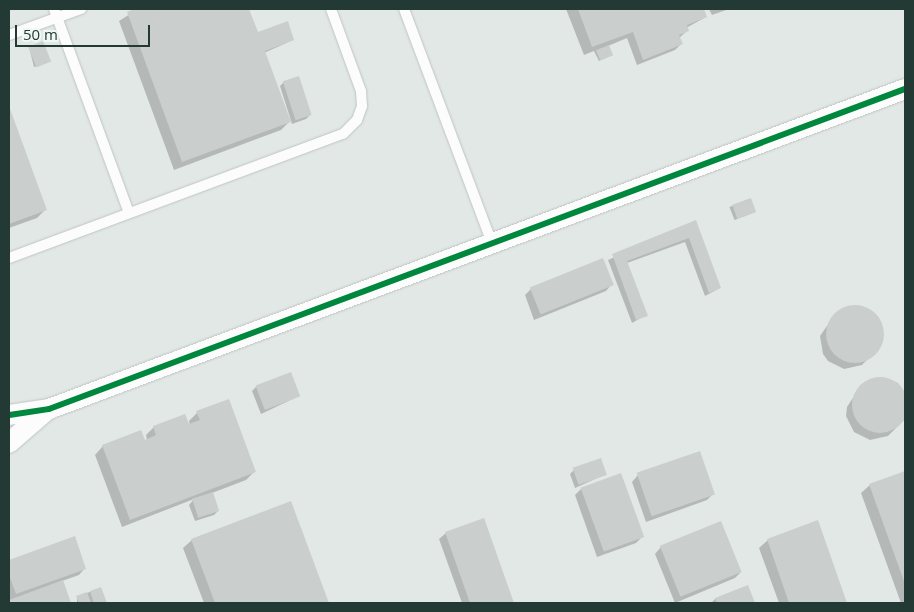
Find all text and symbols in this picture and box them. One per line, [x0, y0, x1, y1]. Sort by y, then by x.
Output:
scale bar [18, 15, 152, 47]
text: 50 m [23, 24, 58, 44]

